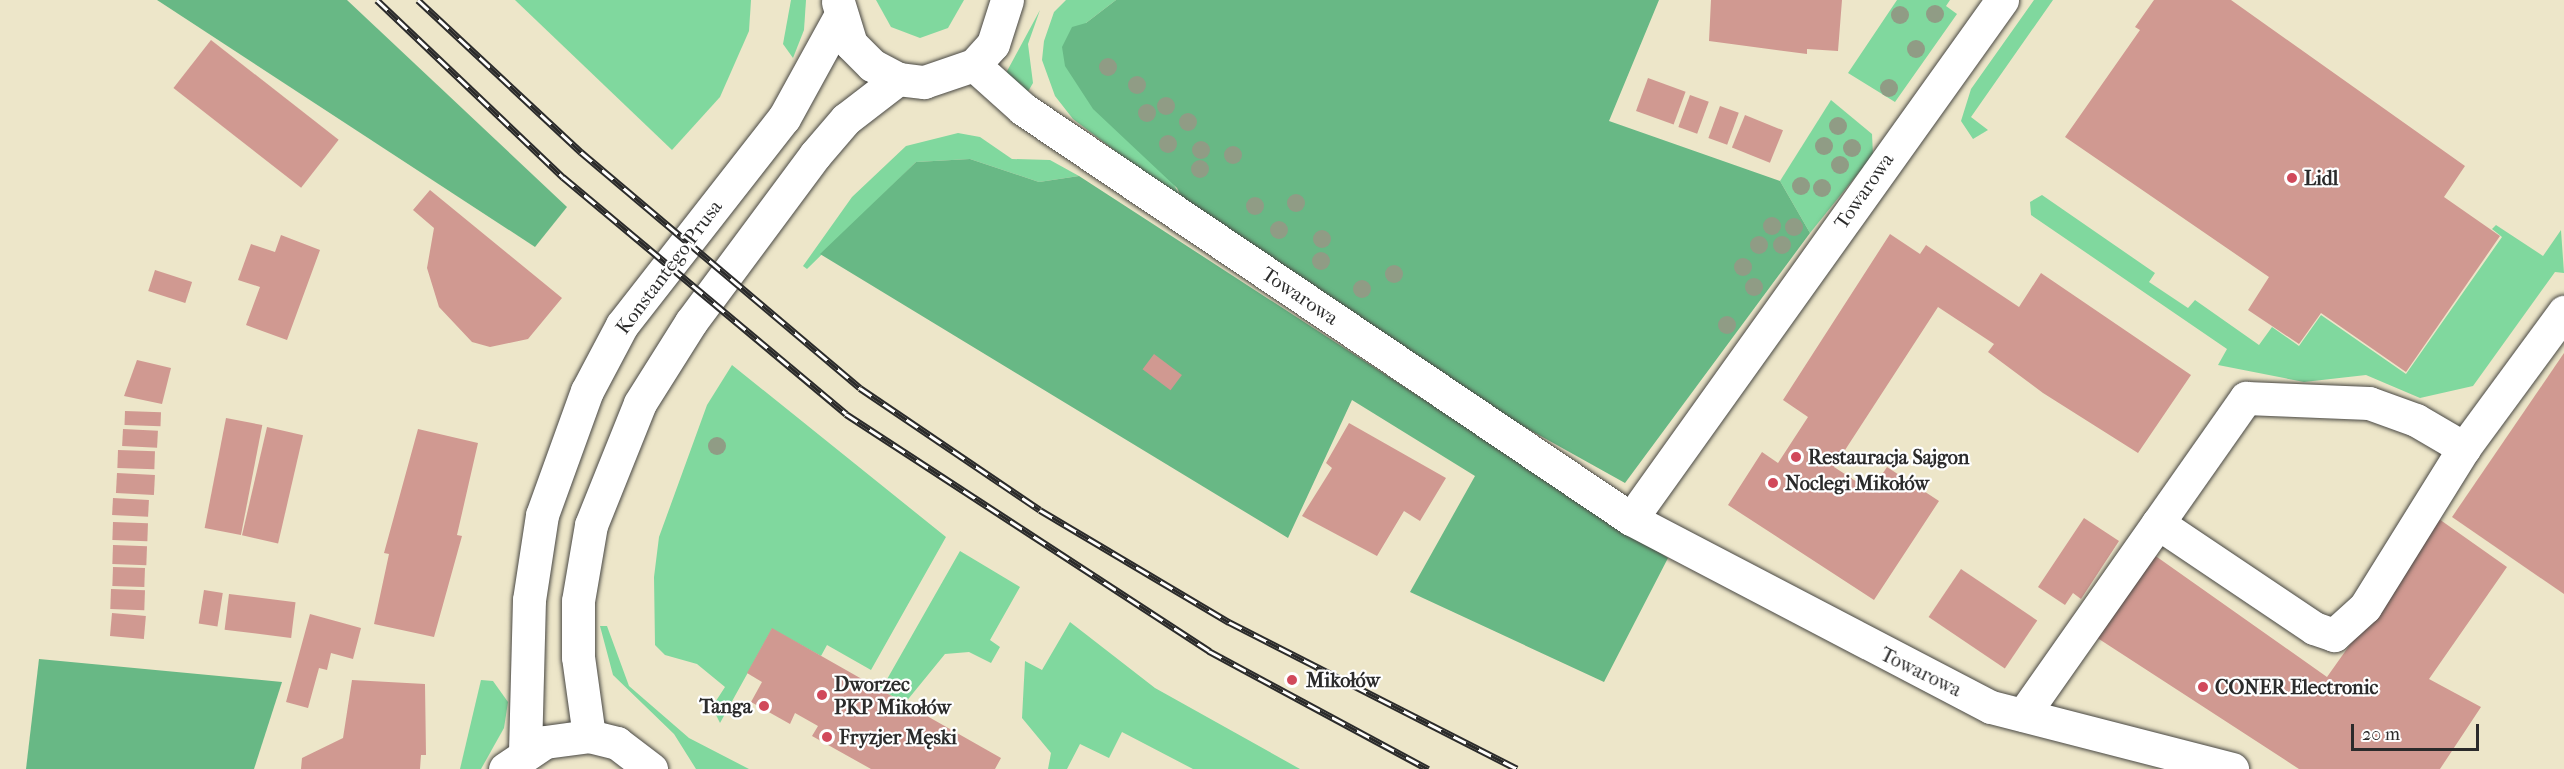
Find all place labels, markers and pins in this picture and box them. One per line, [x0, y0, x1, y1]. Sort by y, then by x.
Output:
place label: Lidl [2304, 166, 2338, 190]
marker: Lidl [2285, 171, 2299, 185]
place label: Restauracja Sajgon [1808, 445, 1969, 469]
marker: Restauracja Sajgon [1789, 450, 1803, 464]
place label: Noclegi Mikołów [1785, 471, 1929, 495]
marker: Noclegi Mikołów [1766, 476, 1780, 490]
place label: Mikołów [1306, 668, 1380, 692]
marker: Mikołów [1283, 671, 1301, 689]
place label: Dworzec PKP Mikołów [834, 672, 951, 719]
place label: CONER Electronic [2215, 675, 2378, 699]
marker: CONER Electronic [2196, 680, 2210, 694]
marker: Dworzec PKP Mikołów [815, 688, 829, 702]
place label: Tanga [699, 694, 752, 718]
marker: Tanga [757, 699, 771, 713]
place label: Fryzjer Męski [839, 725, 957, 749]
marker: Fryzjer Męski [820, 730, 834, 744]

